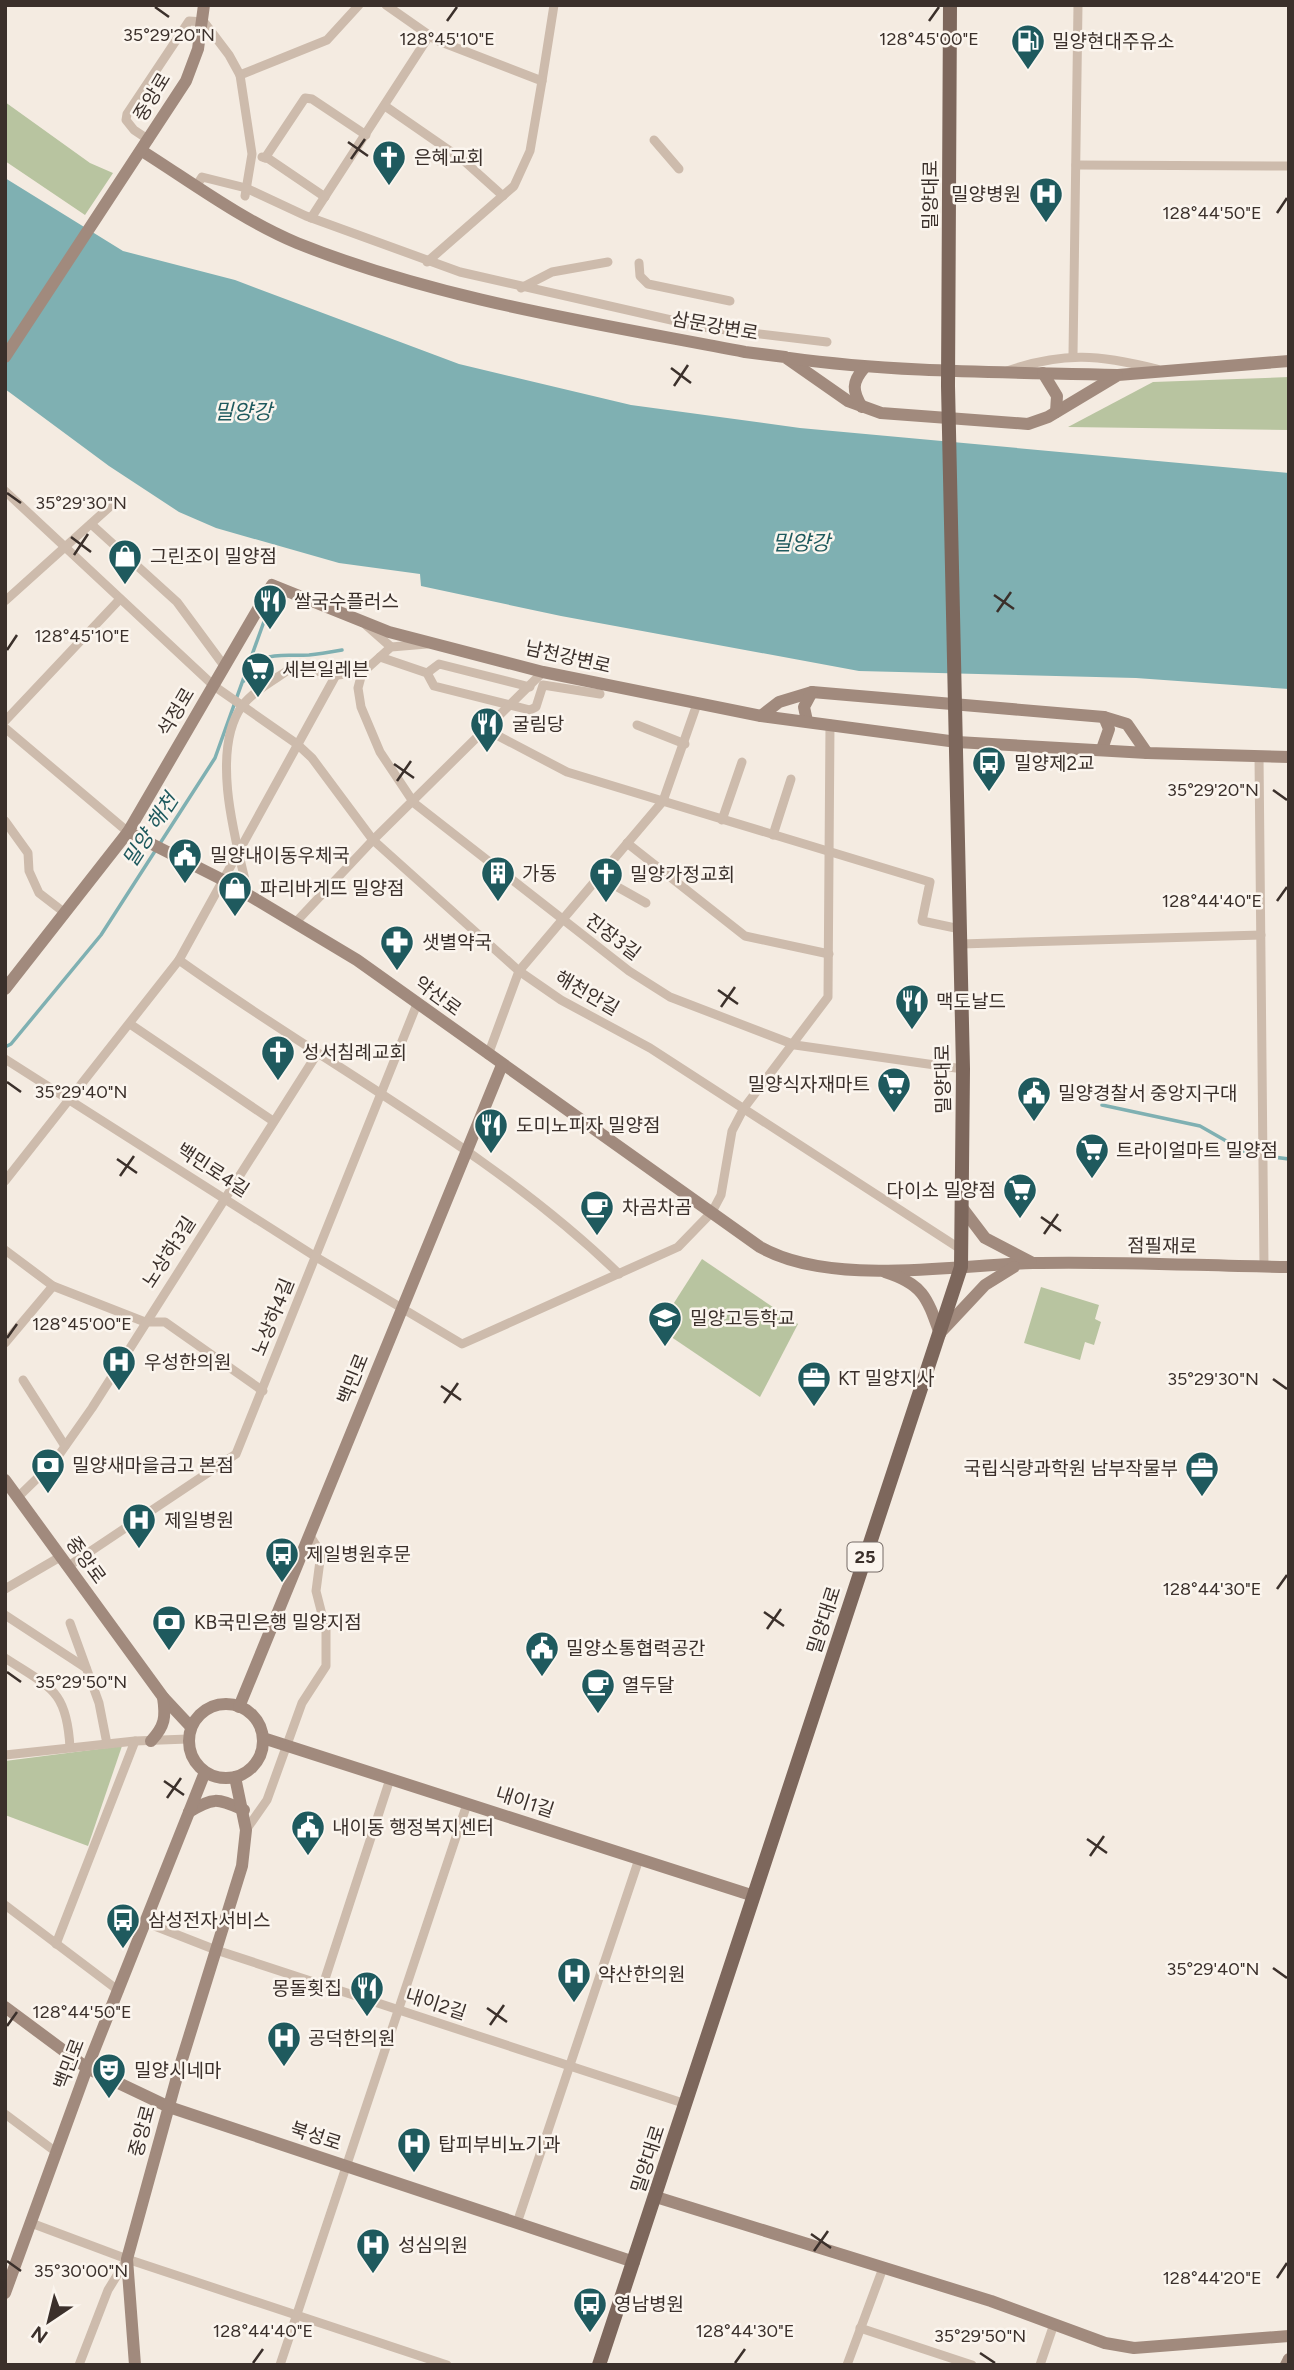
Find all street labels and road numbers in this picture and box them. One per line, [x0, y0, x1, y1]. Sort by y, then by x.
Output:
street label: 중앙로 [129, 69, 175, 125]
street label: 밀양대로 [919, 160, 942, 230]
street label: 삼문강변로 [670, 307, 760, 345]
street label: 남천강변로 [523, 636, 613, 678]
street label: 석정로 [153, 684, 199, 740]
street label: 진장3길 [581, 909, 645, 965]
street label: 해천안길 [551, 966, 623, 1020]
street label: 약산로 [410, 971, 466, 1021]
street label: 밀양대로 [931, 1044, 955, 1114]
street label: 백민로4길 [172, 1138, 254, 1202]
street label: 노상하3길 [137, 1212, 201, 1292]
street label: 점필재로 [1127, 1234, 1197, 1258]
street label: 노상하4길 [247, 1275, 299, 1359]
street label: 백민로 [333, 1350, 373, 1408]
street label: 중앙로 [61, 1532, 111, 1588]
road number: 25 [848, 1542, 882, 1572]
street label: 밀양대로 [802, 1583, 846, 1657]
street label: 내이1길 [493, 1782, 557, 1822]
street label: 내이2길 [402, 1983, 470, 2025]
street label: 백민로 [49, 2035, 89, 2093]
street label: 중앙로 [124, 2103, 160, 2159]
street label: 북성로 [288, 2117, 344, 2155]
street label: 밀양대로 [626, 2122, 670, 2196]

